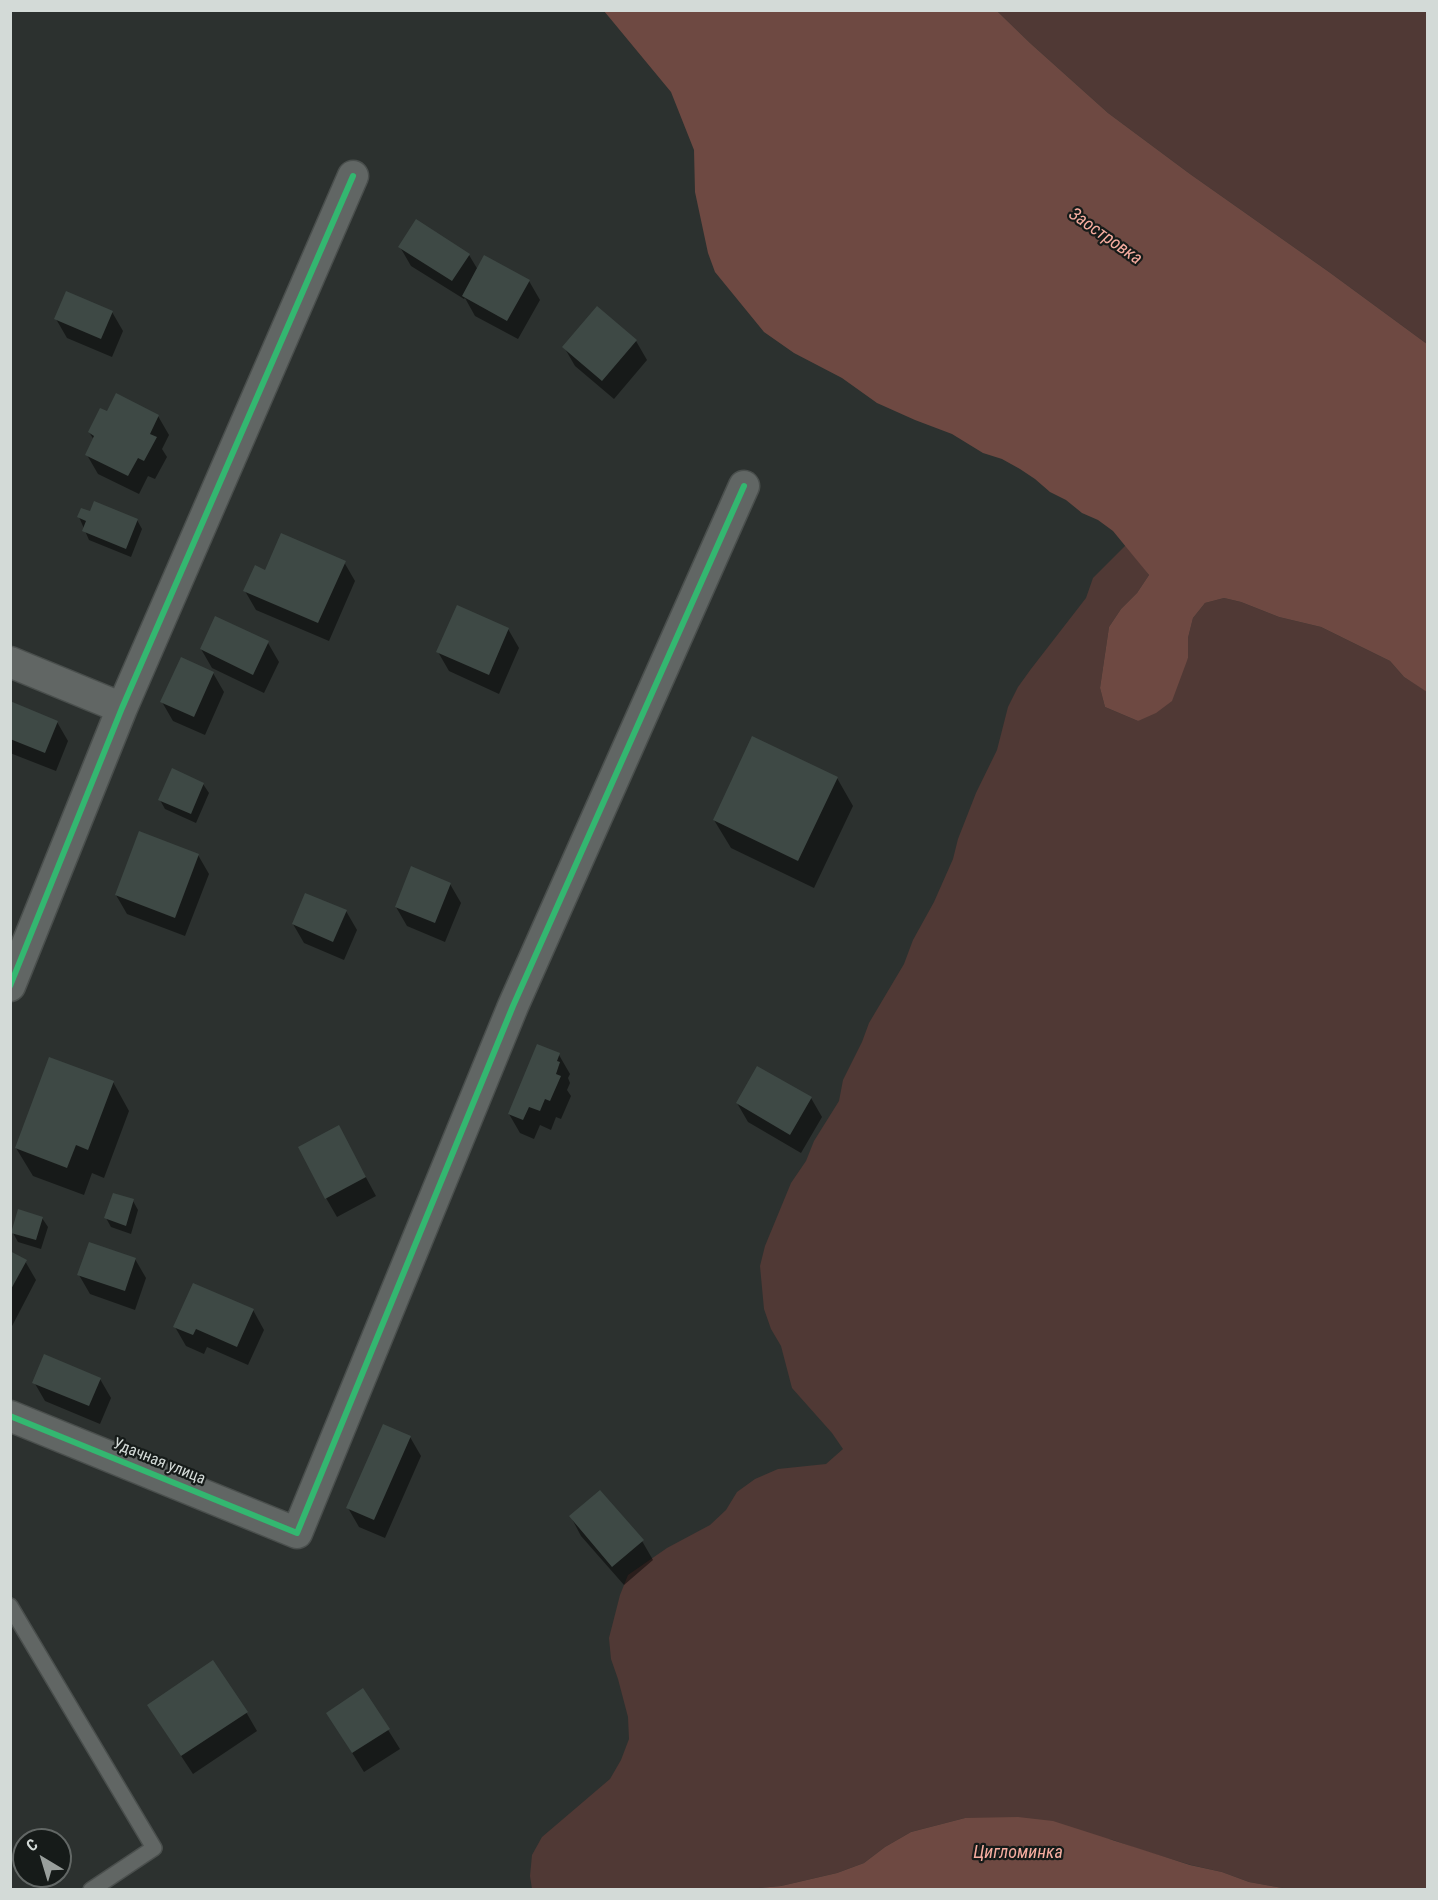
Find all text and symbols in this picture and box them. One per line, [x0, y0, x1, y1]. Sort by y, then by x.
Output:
water label: Заостровка [1064, 204, 1146, 270]
street label: Удачная улица [110, 1435, 208, 1489]
north arrow [12, 1828, 72, 1888]
text: С [22, 1835, 41, 1855]
water label: Цигломинка [973, 1842, 1063, 1864]

